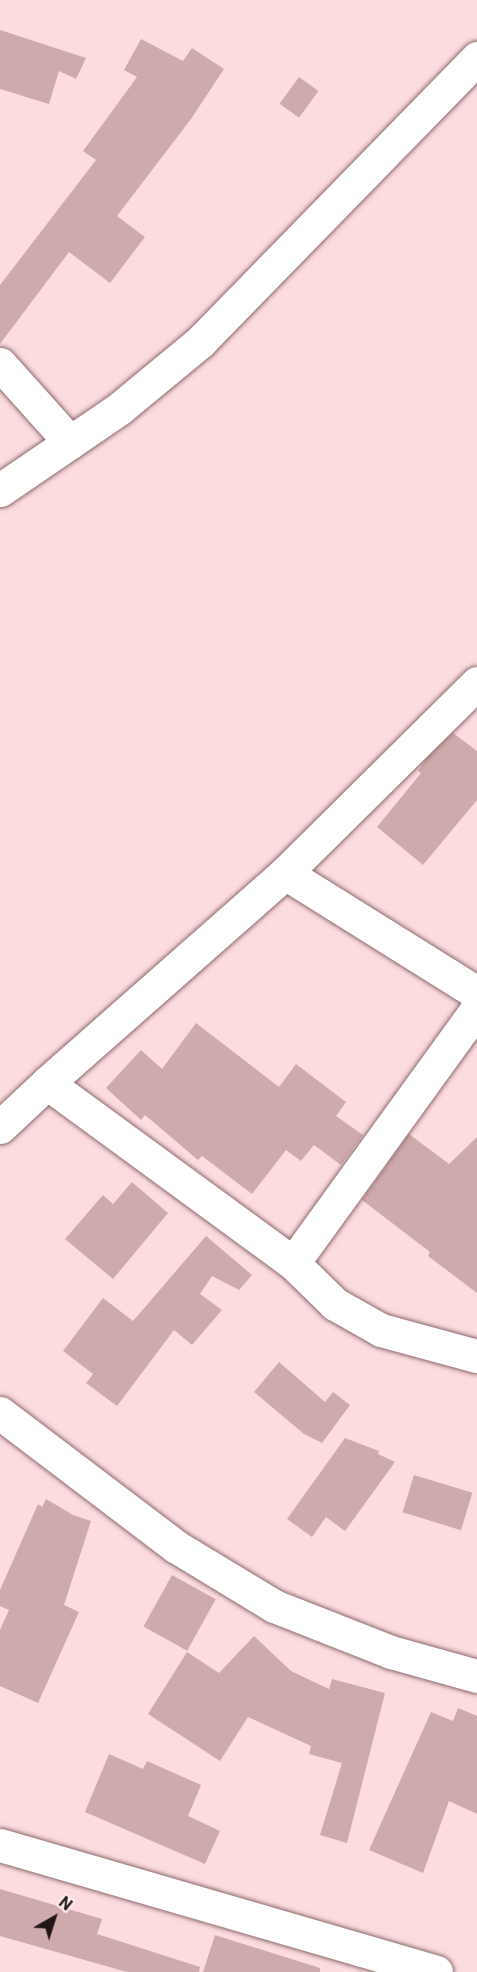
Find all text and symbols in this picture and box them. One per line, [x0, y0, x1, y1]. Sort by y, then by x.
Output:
north arrow [24, 1888, 84, 1948]
text: N [55, 1893, 76, 1915]

